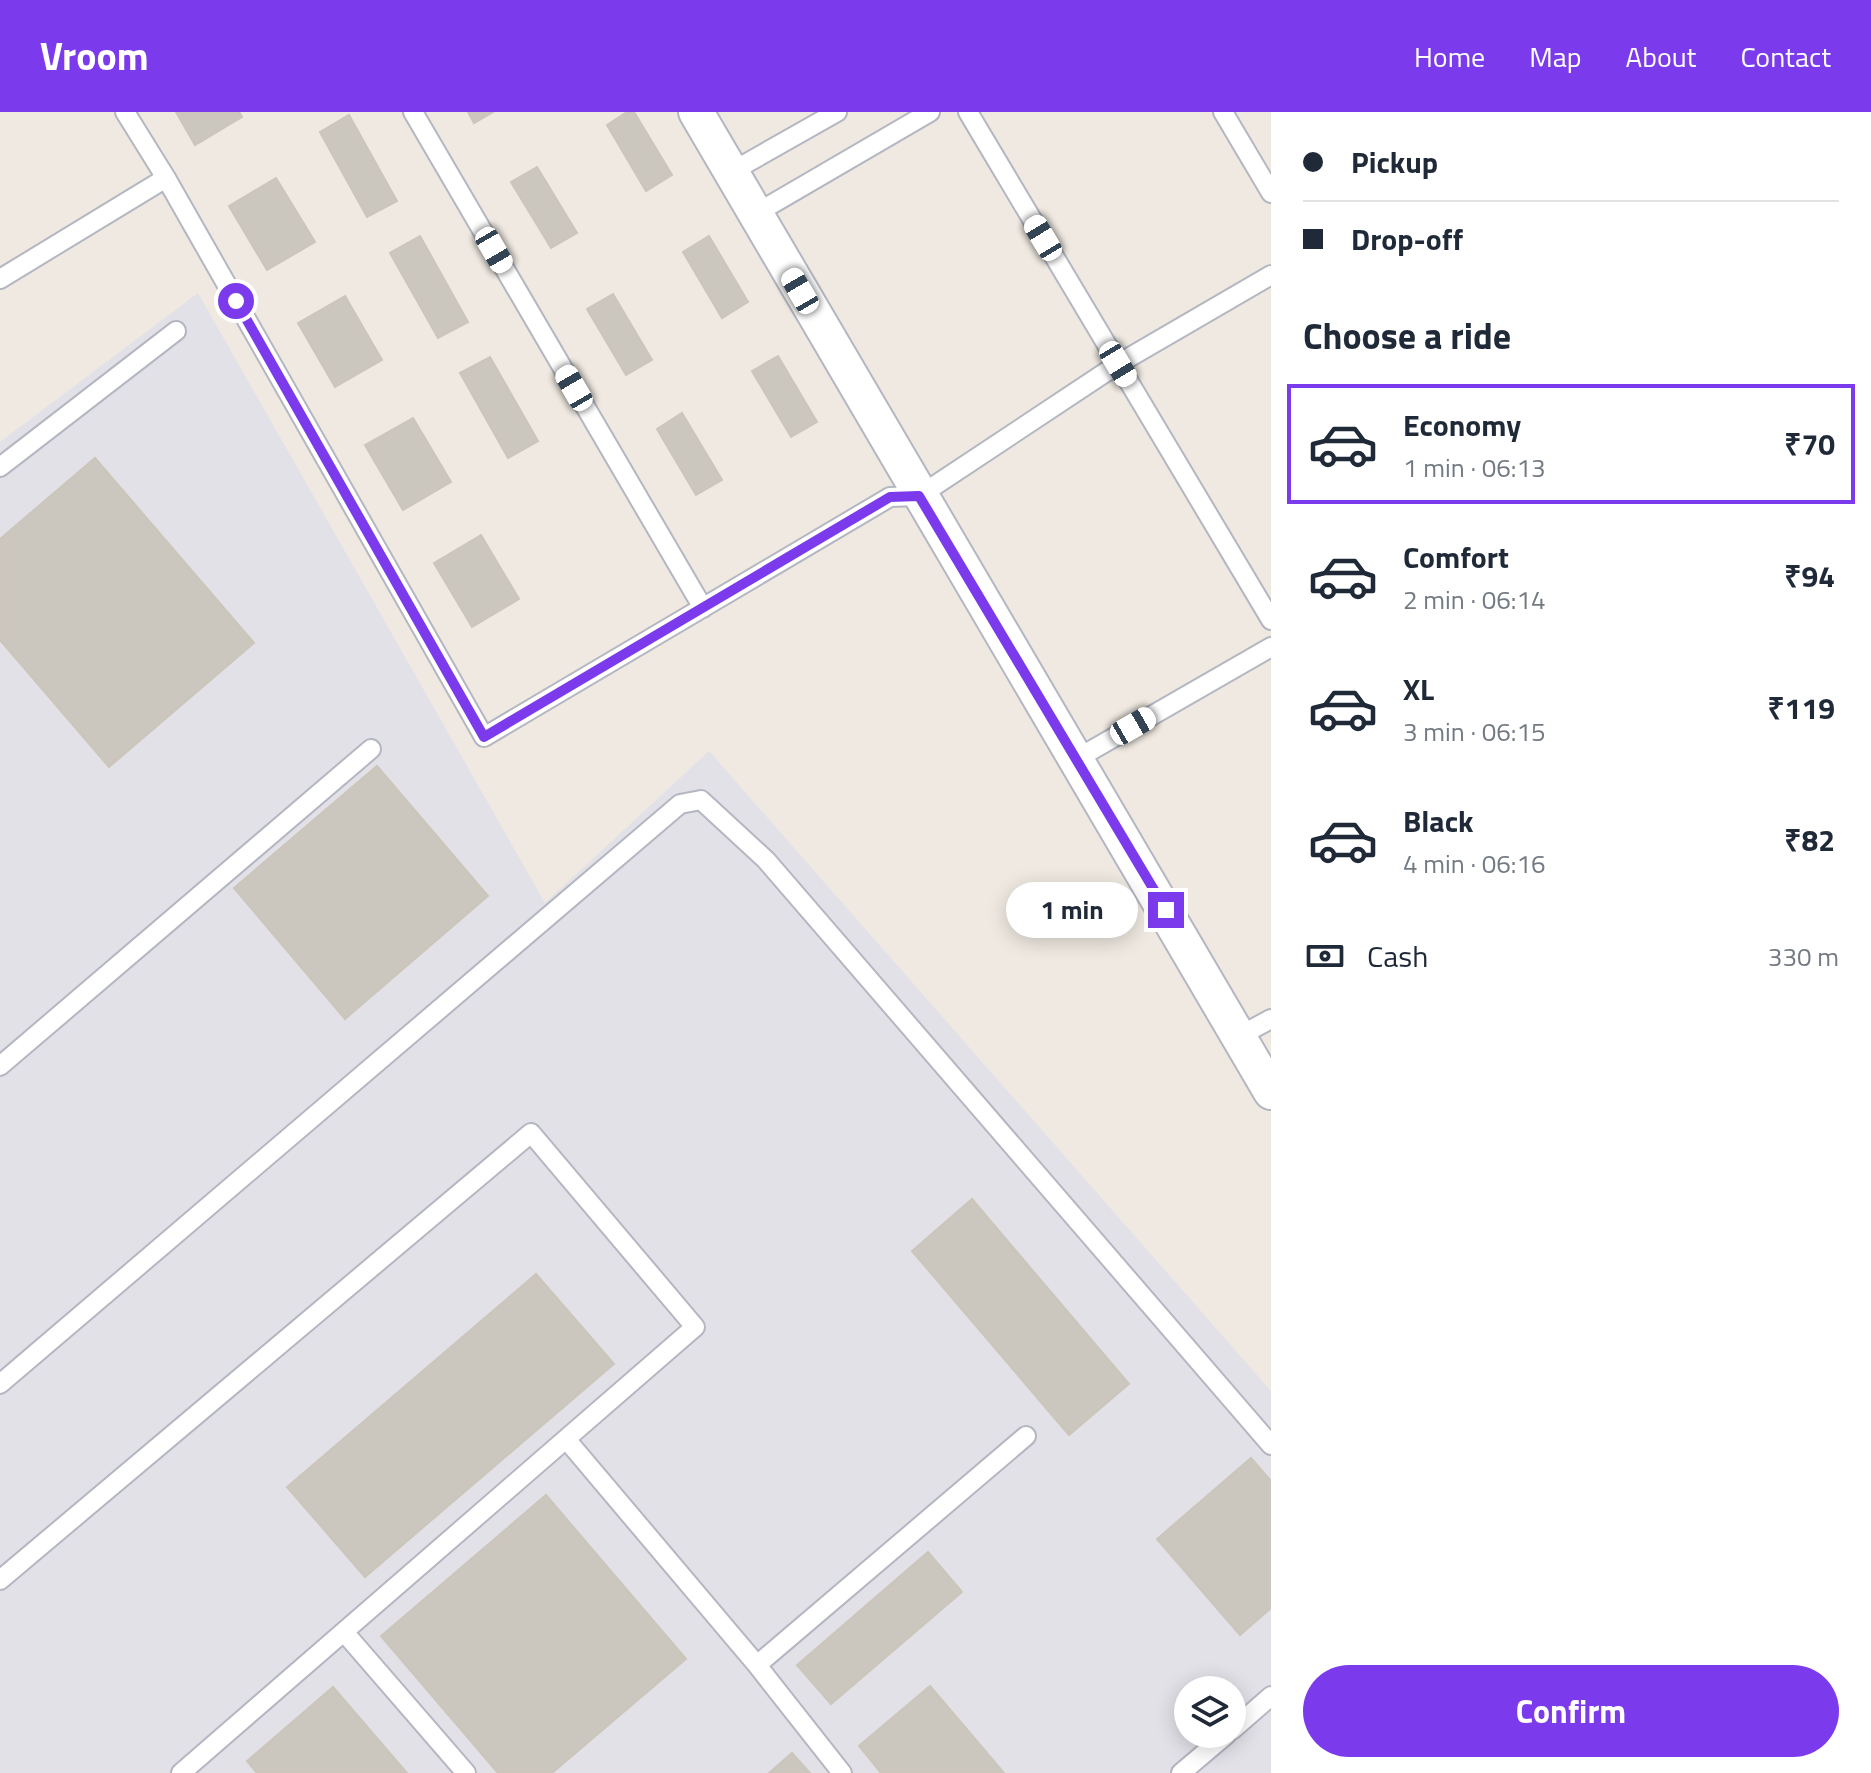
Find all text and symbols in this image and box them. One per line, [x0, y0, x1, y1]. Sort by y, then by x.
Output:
text: Vroom [40, 27, 149, 85]
text: Home [1414, 35, 1485, 78]
text: Map [1529, 35, 1582, 78]
text: About [1626, 35, 1696, 78]
text: Contact [1740, 35, 1831, 78]
text: Pickup [1351, 139, 1438, 185]
car [1020, 211, 1066, 265]
text: Drop-off [1351, 216, 1463, 262]
car [472, 223, 516, 277]
car [778, 264, 822, 318]
route start [218, 283, 254, 319]
text: Choose a ride [1303, 308, 1511, 363]
car [1095, 337, 1141, 391]
car [552, 361, 596, 415]
text: Economy [1403, 402, 1521, 448]
icon: car [1307, 408, 1379, 480]
text: ₹70 [1784, 421, 1835, 467]
text: 1 min · 06:13 [1403, 448, 1546, 487]
text: Comfort [1403, 534, 1509, 580]
icon: car [1307, 540, 1379, 612]
text: ₹94 [1784, 553, 1835, 599]
text: 2 min · 06:14 [1403, 580, 1546, 619]
text: XL [1403, 666, 1434, 712]
icon: car [1307, 672, 1379, 744]
text: ₹119 [1767, 685, 1835, 731]
car [1106, 704, 1160, 748]
text: 3 min · 06:15 [1403, 712, 1546, 751]
text: Black [1403, 798, 1474, 844]
icon: car [1307, 804, 1379, 876]
text: ₹82 [1784, 817, 1835, 863]
text: 4 min · 06:16 [1403, 844, 1546, 883]
callout: 1 min [1006, 882, 1138, 938]
text: 1 min [1040, 890, 1104, 929]
route end [1148, 892, 1184, 928]
text: Cash [1367, 933, 1428, 979]
icon: cash [1303, 934, 1347, 978]
text: 330 m [1768, 937, 1839, 976]
button: Confirm [1303, 1665, 1839, 1757]
map controls [1174, 1676, 1246, 1748]
button: layers [1174, 1676, 1246, 1748]

